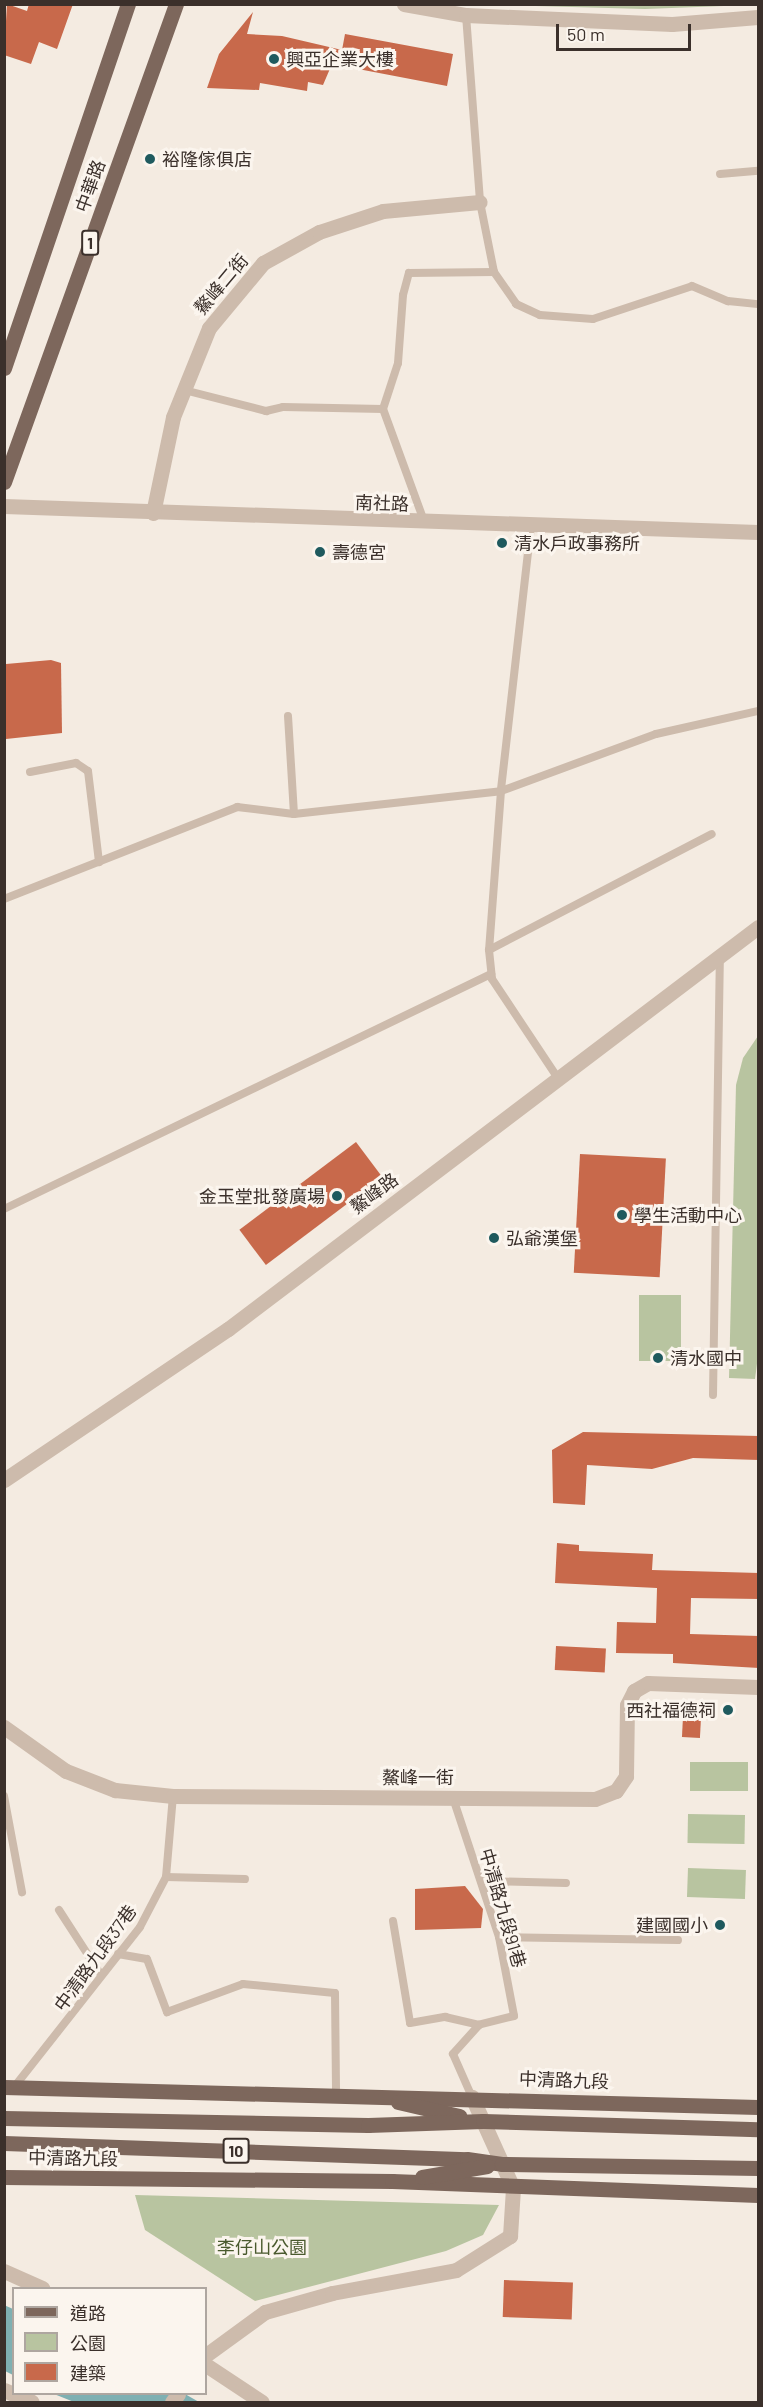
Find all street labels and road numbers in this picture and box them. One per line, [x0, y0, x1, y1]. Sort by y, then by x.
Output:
street label: 中華路 [71, 157, 109, 215]
road number: 1 [81, 230, 99, 256]
street label: 鰲峰二街 [190, 249, 252, 319]
street label: 南社路 [355, 491, 409, 515]
street label: 鰲峰路 [346, 1168, 402, 1218]
street label: 鰲峰一街 [382, 1766, 454, 1788]
street label: 中清路九段91巷 [476, 1846, 530, 1970]
street label: 中清路九段37巷 [49, 1901, 141, 2015]
street label: 中清路九段 [519, 2068, 609, 2092]
road number: 10 [222, 2138, 250, 2164]
street label: 中清路九段 [28, 2146, 118, 2170]

